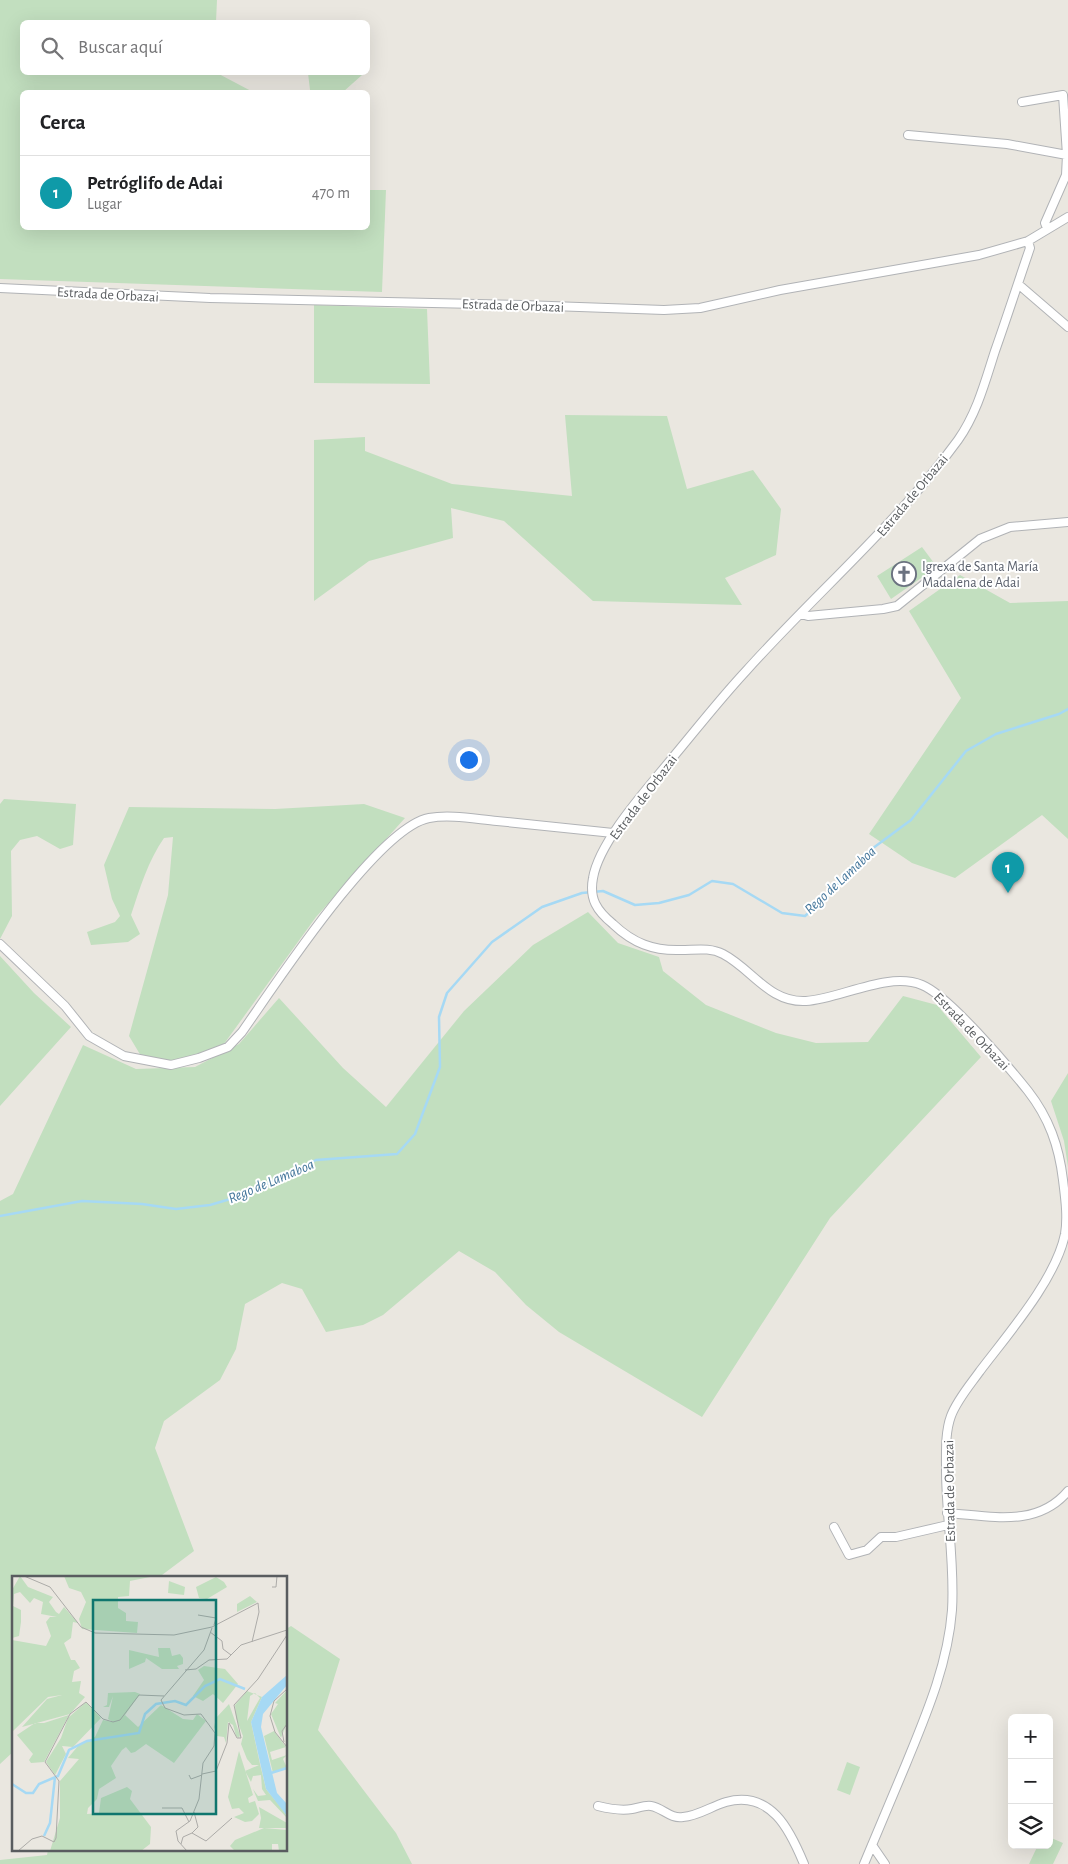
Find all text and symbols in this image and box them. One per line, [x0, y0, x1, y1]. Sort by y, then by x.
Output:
search box [20, 20, 370, 75]
icon: search [38, 34, 66, 62]
text: Buscar aquí [78, 38, 163, 57]
text: Cerca [40, 112, 86, 133]
text: Petróglifo de Adai [87, 174, 223, 193]
text: 1 [53, 185, 59, 201]
text: 470 m [312, 185, 350, 201]
text: Lugar [87, 196, 122, 212]
street label: Estrada de Orbazai [57, 285, 159, 305]
street label: Estrada de Orbazai [462, 297, 564, 315]
street label: Estrada de Orbazai [875, 452, 951, 539]
place label: Igrexa de Santa María Madalena de Adai [922, 560, 1039, 590]
church icon: Igrexa de Santa María Madalena de Adai [891, 561, 917, 587]
your location [456, 747, 482, 773]
street label: Estrada de Orbazai [608, 753, 680, 843]
water label: Rego de Lamaboa [802, 844, 879, 917]
pin: 1 [992, 852, 1024, 893]
street label: Estrada de Orbazai [931, 990, 1012, 1073]
water label: Rego de Lamaboa [226, 1157, 316, 1206]
street label: Estrada de Orbazai [942, 1440, 958, 1542]
inset map [12, 1576, 288, 1852]
map controls [1008, 1714, 1053, 1849]
button: + [1008, 1714, 1053, 1759]
button: − [1008, 1759, 1053, 1804]
button: layers [1008, 1804, 1053, 1849]

